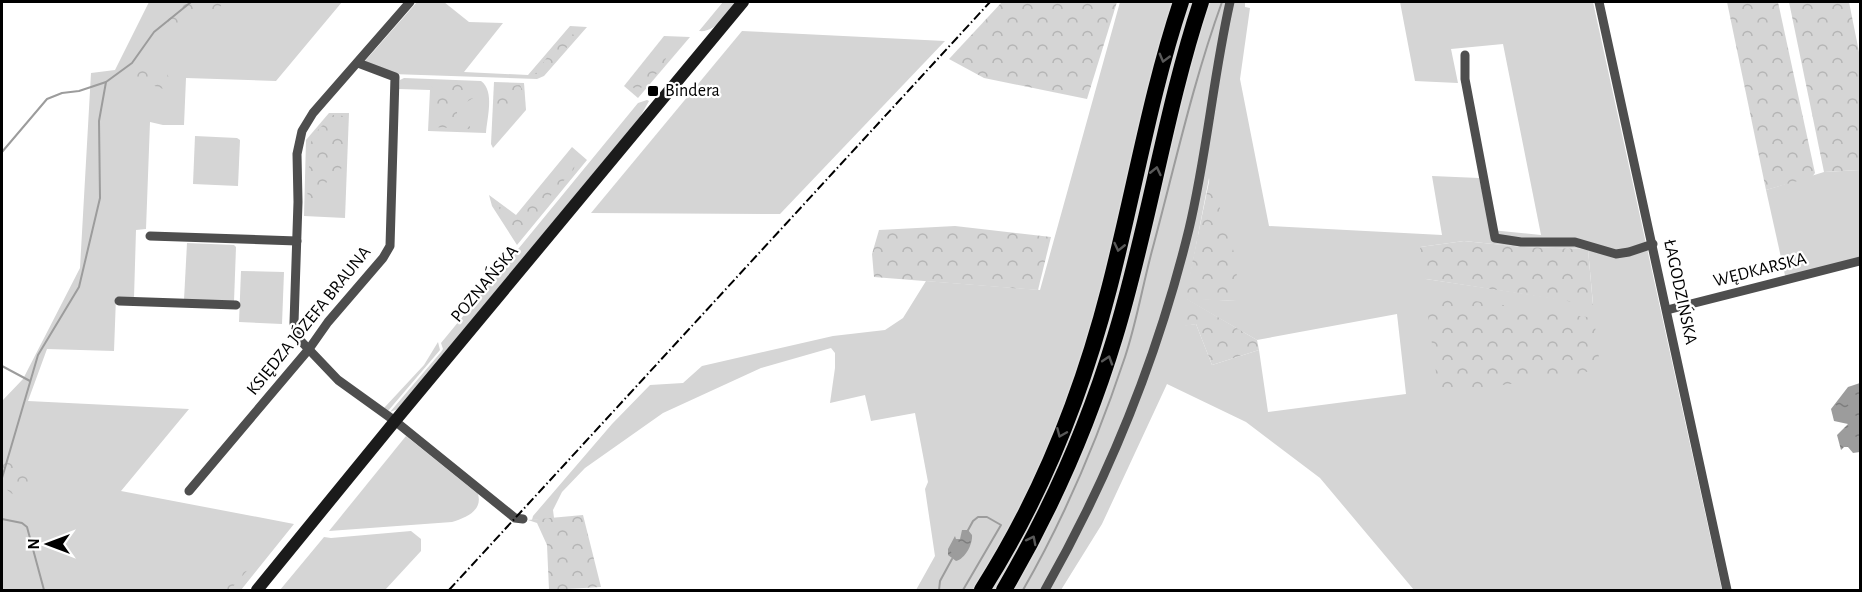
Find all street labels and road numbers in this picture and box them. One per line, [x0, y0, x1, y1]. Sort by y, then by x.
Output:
street label: ŁAGODZIŃSKA [1660, 237, 1703, 347]
street label: POZNAŃSKA [446, 240, 522, 326]
street label: KSIĘDZA JÓZEFA BRAUNA [241, 241, 375, 399]
street label: WĘDKARSKA [1712, 250, 1809, 290]

